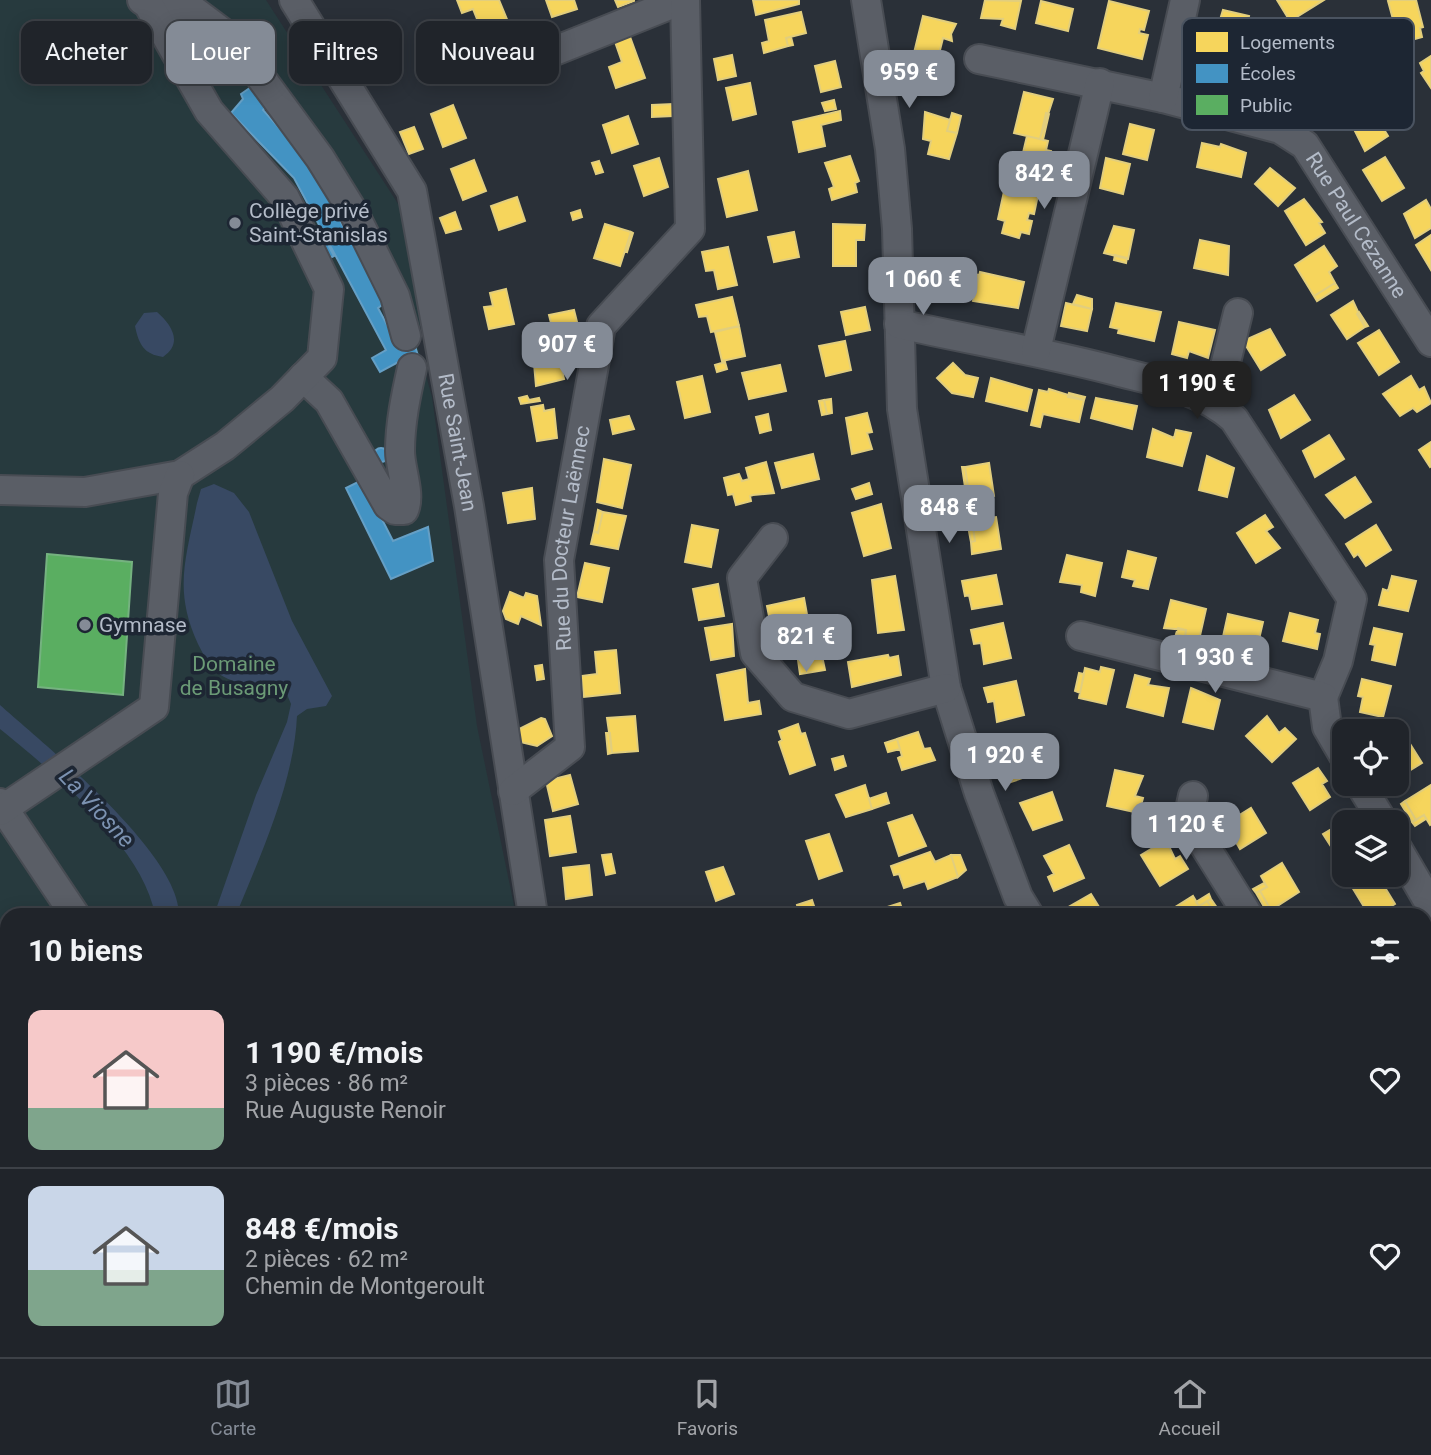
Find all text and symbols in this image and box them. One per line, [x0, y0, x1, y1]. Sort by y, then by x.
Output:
legend [1182, 18, 1414, 130]
chip: Acheter [21, 21, 152, 84]
chip: Louer [166, 21, 275, 84]
chip: Filtres [289, 21, 402, 84]
chip: Nouveau [416, 21, 559, 84]
text: Logements [1240, 31, 1335, 54]
pin: 959 € [860, 50, 958, 110]
text: 959 € [880, 59, 938, 86]
text: Écoles [1240, 62, 1296, 85]
text: Public [1240, 94, 1292, 117]
street label: Rue Paul Cézanne [1301, 148, 1412, 303]
pin: 842 € [995, 152, 1093, 211]
text: 842 € [1015, 160, 1073, 187]
place label: Collège privé Saint-Stanislas [249, 199, 388, 247]
marker: Collège privé Saint-Stanislas [227, 215, 243, 231]
pin: 1 060 € [858, 258, 988, 317]
text: 1 060 € [884, 266, 962, 293]
pin: 907 € [518, 322, 616, 382]
text: 907 € [538, 331, 596, 358]
pin: 1 190 € [1132, 362, 1262, 421]
text: 1 190 € [1158, 370, 1236, 397]
street label: Rue Saint-Jean [433, 371, 482, 513]
street label: Rue du Docteur Laënnec [547, 424, 595, 652]
pin: 848 € [900, 486, 998, 545]
text: 848 € [920, 494, 978, 521]
place label: Gymnase [99, 613, 187, 637]
pin: 821 € [757, 614, 855, 674]
marker: Gymnase [77, 617, 93, 633]
text: 821 € [777, 623, 835, 650]
pin: 1 930 € [1150, 636, 1280, 695]
text: 1 930 € [1176, 644, 1254, 671]
park label: Domaine de Busagny [180, 652, 288, 700]
map controls [1332, 719, 1409, 887]
button: locate [1332, 719, 1409, 796]
pin: 1 920 € [940, 734, 1070, 793]
text: 1 920 € [966, 742, 1044, 769]
water label: La Viosne [53, 763, 140, 853]
pin: 1 120 € [1121, 802, 1251, 862]
button: layers [1332, 810, 1409, 887]
text: 1 120 € [1147, 811, 1225, 838]
icon: filters [1366, 931, 1404, 969]
text: 10 biens [28, 933, 143, 968]
text: 1 190 €/mois [245, 1035, 423, 1070]
icon: home [84, 1038, 168, 1122]
icon: heart [1366, 1061, 1404, 1099]
text: 3 pièces · 86 m² [245, 1070, 408, 1097]
text: Rue Auguste Renoir [245, 1097, 446, 1124]
text: 848 €/mois [245, 1211, 399, 1246]
icon: home [84, 1214, 168, 1298]
icon: heart [1366, 1237, 1404, 1275]
text: 2 pièces · 62 m² [245, 1246, 408, 1273]
text: Chemin de Montgeroult [245, 1273, 485, 1300]
tab: Carte [210, 1375, 256, 1440]
tab: Favoris [677, 1375, 738, 1440]
tab: Accueil [1159, 1375, 1221, 1440]

